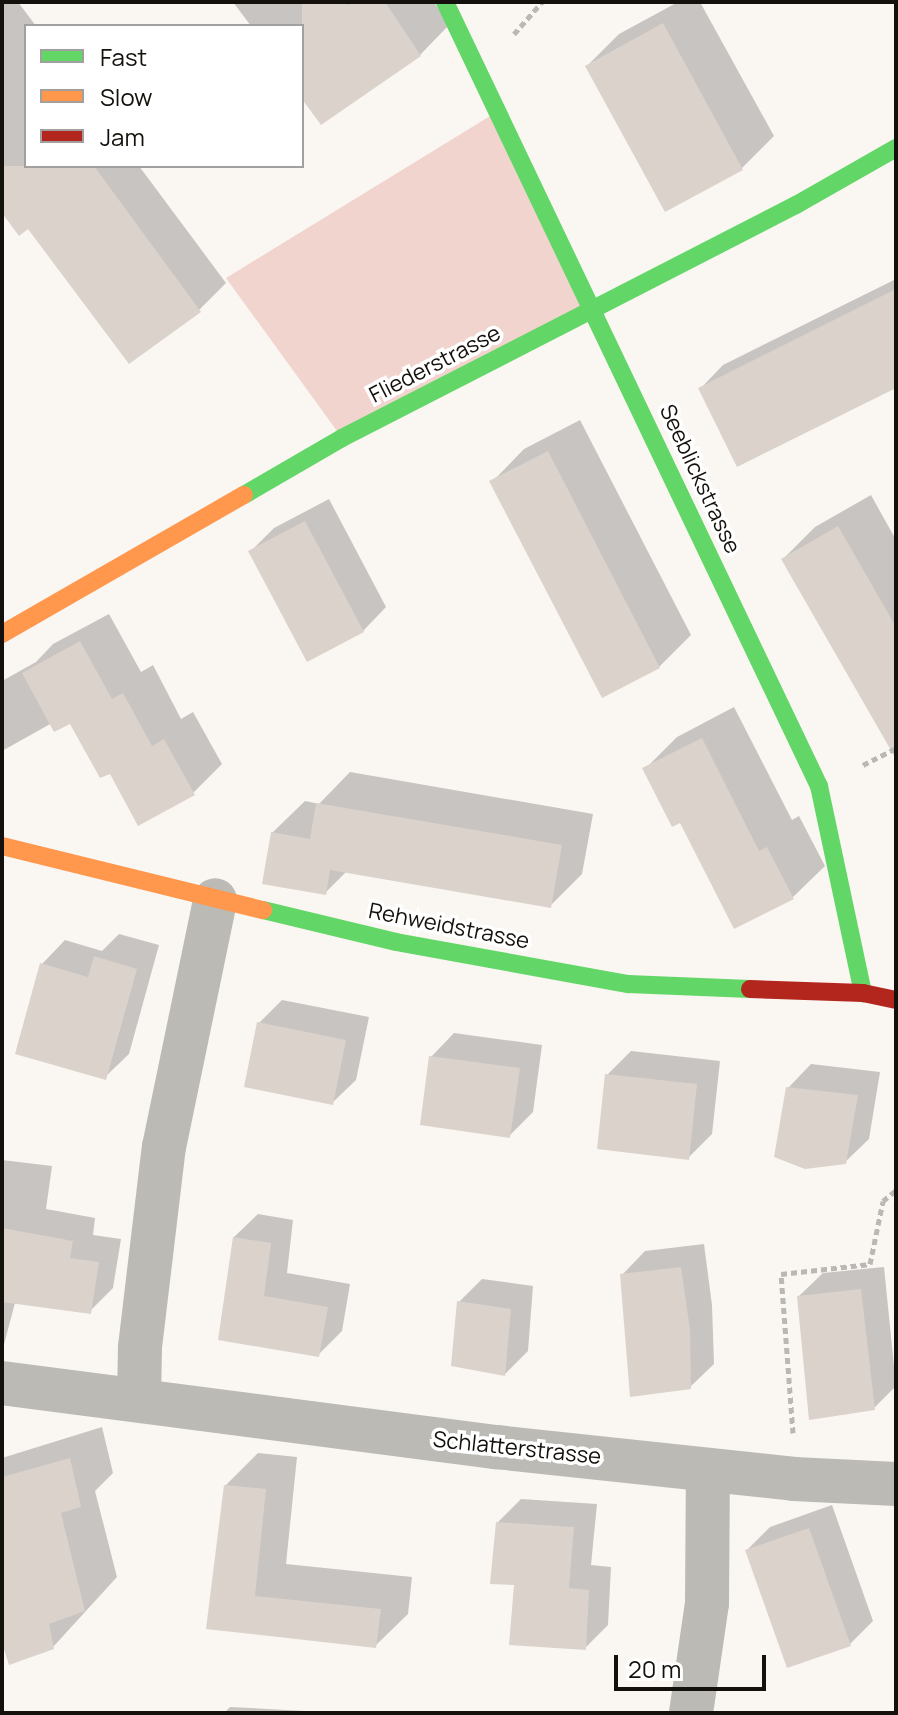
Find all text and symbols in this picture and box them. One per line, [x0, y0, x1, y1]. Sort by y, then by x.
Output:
legend [24, 24, 304, 168]
text: Fast [100, 40, 147, 73]
text: Slow [100, 80, 153, 113]
text: Jam [100, 120, 145, 153]
street label: Fliederstrasse [365, 320, 505, 408]
street label: Seeblickstrasse [654, 400, 746, 558]
street label: Rehweidstrasse [366, 897, 532, 955]
street label: Schlatterstrasse [432, 1426, 602, 1470]
scale bar [618, 1639, 770, 1689]
text: 20 m [628, 1652, 681, 1685]

